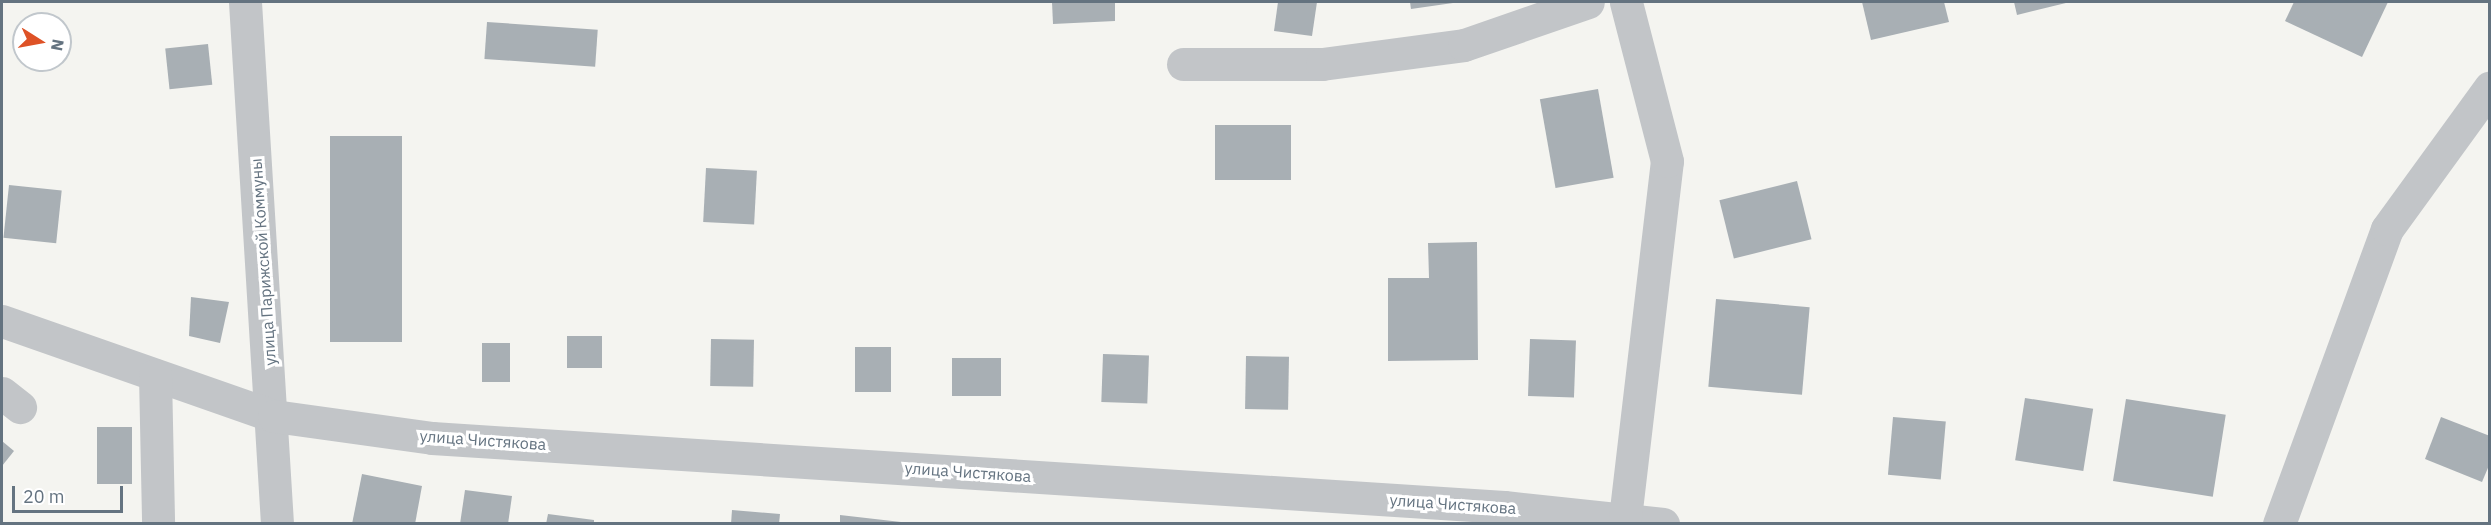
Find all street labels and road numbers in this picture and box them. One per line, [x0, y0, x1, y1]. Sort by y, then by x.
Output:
street label: улица Парижской Коммуны [246, 158, 280, 366]
street label: улица Чистякова [419, 426, 547, 454]
street label: улица Чистякова [904, 458, 1032, 486]
street label: улица Чистякова [1389, 490, 1517, 518]

